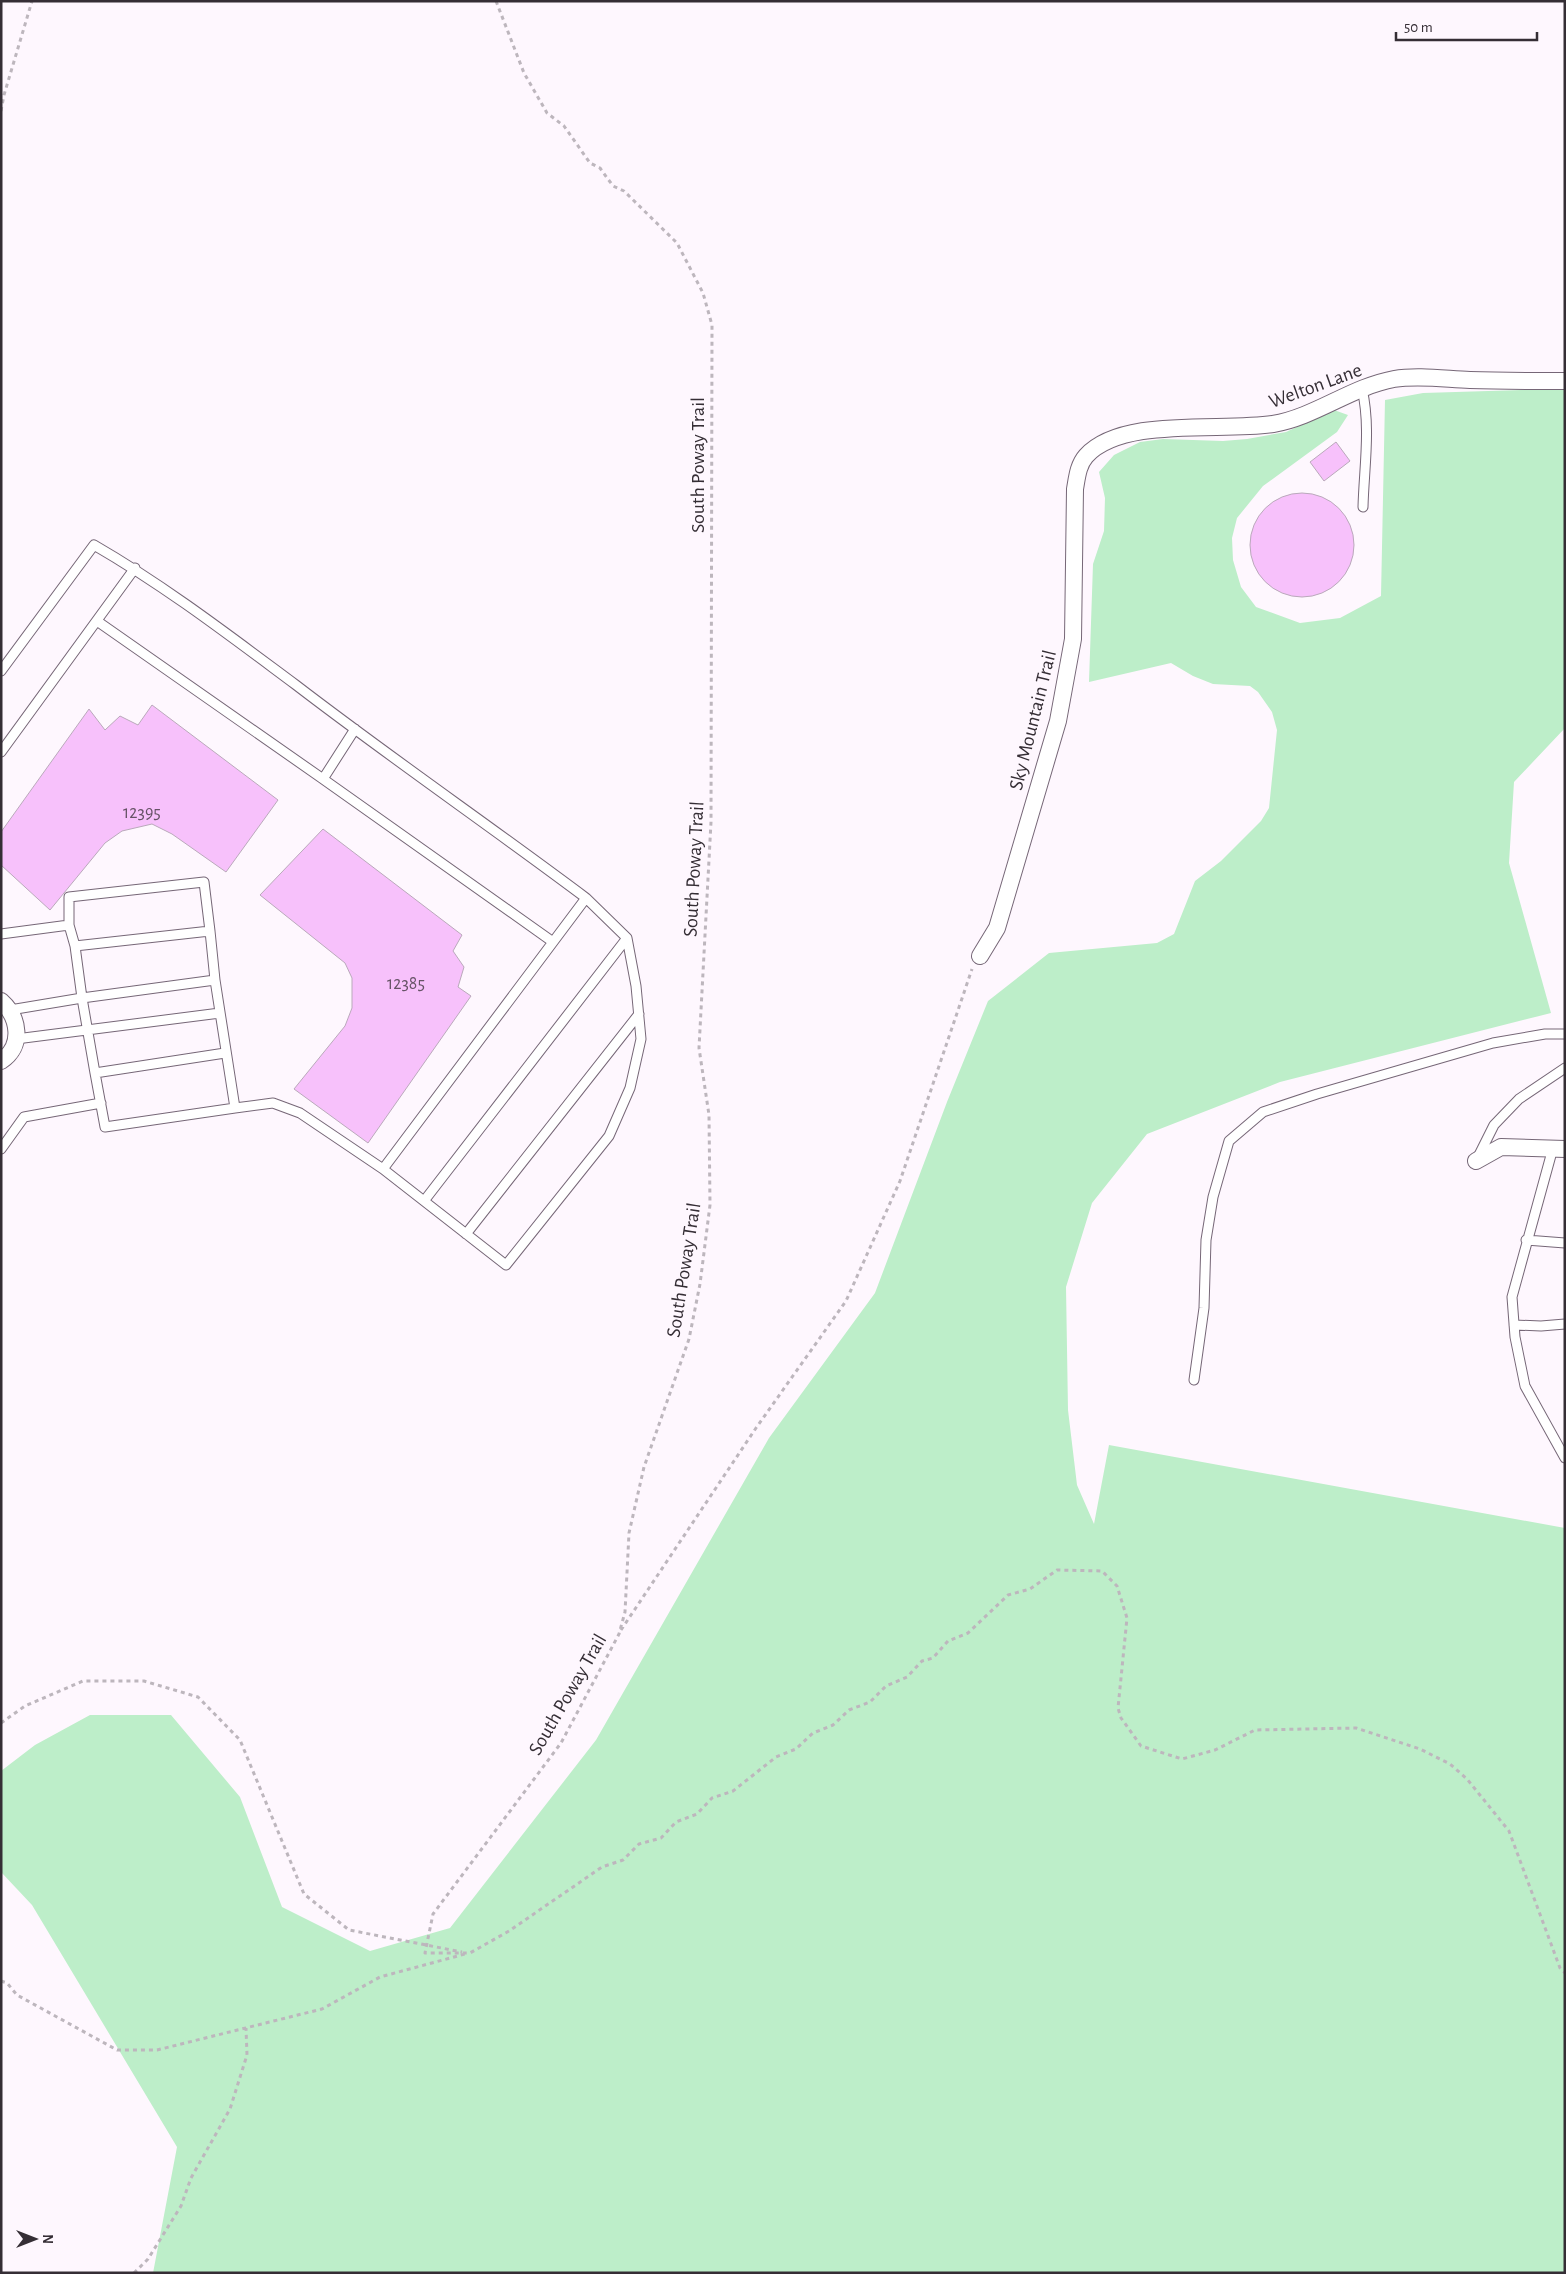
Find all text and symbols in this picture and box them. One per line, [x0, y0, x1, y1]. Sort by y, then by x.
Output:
scale bar [1396, 10, 1537, 42]
text: 50 m [1404, 20, 1433, 35]
street label: Welton Lane [1266, 360, 1365, 412]
street label: South Poway Trail [688, 397, 708, 533]
street label: Sky Mountain Trail [1006, 648, 1060, 792]
street label: South Poway Trail [680, 801, 708, 937]
house number: 12395 [123, 804, 161, 822]
house number: 12385 [387, 975, 425, 993]
street label: South Poway Trail [663, 1201, 705, 1339]
street label: South Poway Trail [525, 1631, 611, 1758]
north arrow [10, 2214, 60, 2264]
text: N [40, 2234, 54, 2244]

